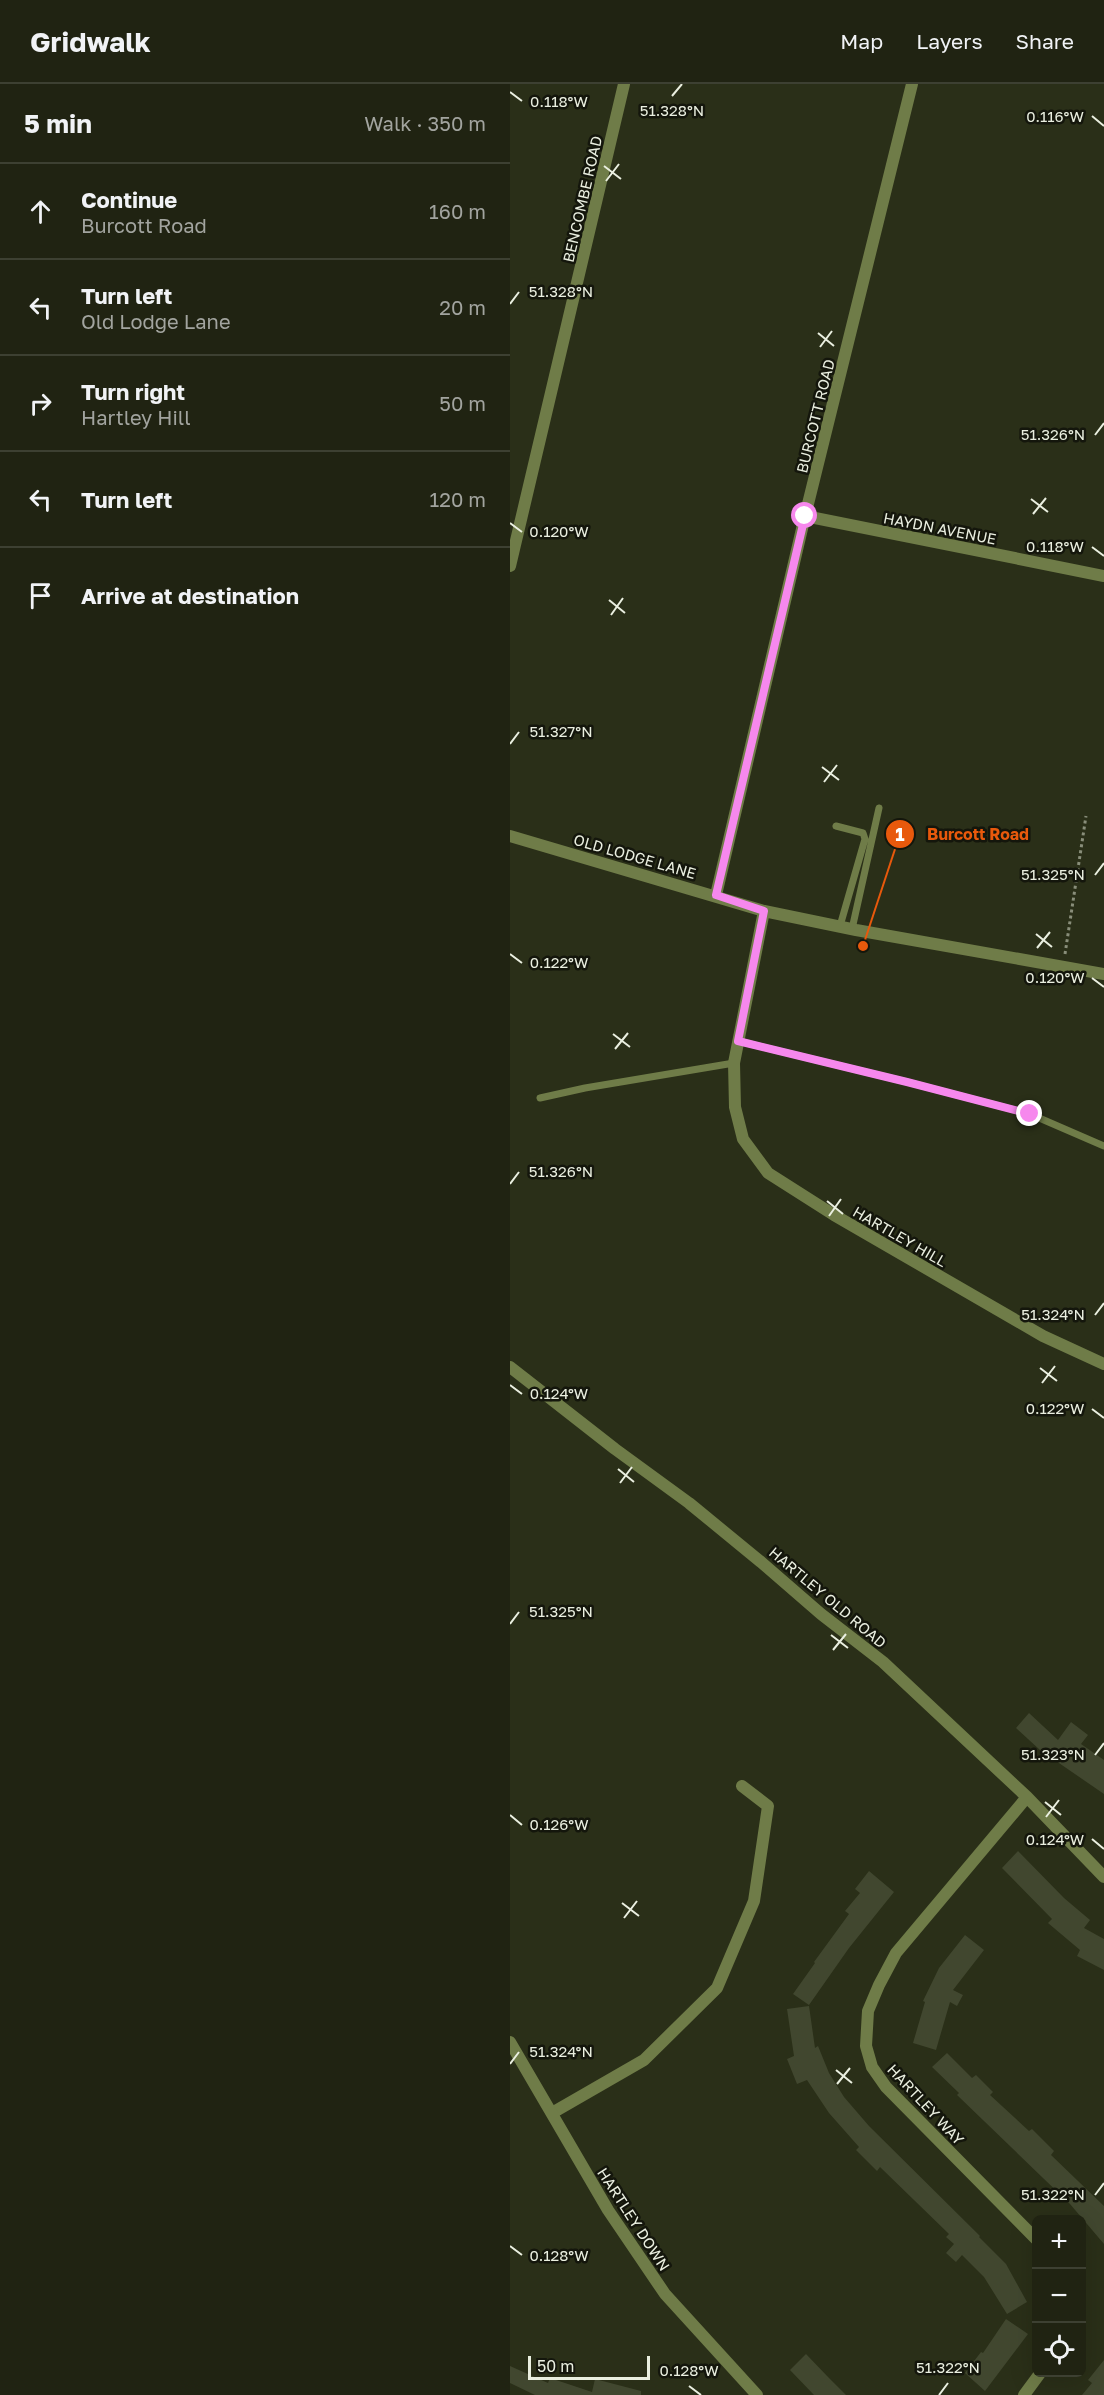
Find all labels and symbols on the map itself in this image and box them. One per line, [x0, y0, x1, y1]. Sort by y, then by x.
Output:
text: 0.118°W [530, 92, 588, 110]
text: 51.328°N [640, 101, 704, 119]
text: 0.116°W [1026, 107, 1084, 125]
street label: BENCOMBE ROAD [559, 134, 605, 264]
text: 51.328°N [529, 282, 593, 300]
street label: BURCOTT ROAD [792, 357, 838, 475]
text: 51.326°N [1021, 425, 1085, 443]
route start [791, 502, 817, 528]
street label: HAYDN AVENUE [882, 508, 998, 548]
text: 0.120°W [529, 522, 589, 540]
text: 0.118°W [1026, 537, 1084, 555]
text: 51.327°N [529, 722, 593, 740]
callout: Burcott Road [885, 817, 1041, 851]
text: 1 [895, 823, 905, 845]
text: Burcott Road [927, 824, 1029, 844]
street label: OLD LODGE LANE [572, 830, 698, 882]
text: 51.325°N [1021, 865, 1085, 883]
text: 0.122°W [530, 953, 588, 971]
text: 0.120°W [1025, 968, 1085, 986]
route end [1016, 1100, 1042, 1126]
text: 51.326°N [529, 1162, 593, 1180]
street label: HARTLEY HILL [850, 1202, 950, 1270]
text: 51.324°N [1021, 1305, 1085, 1323]
text: 0.124°W [530, 1384, 588, 1402]
text: 0.122°W [1026, 1399, 1084, 1417]
street label: HARTLEY OLD ROAD [766, 1543, 890, 1651]
text: 51.325°N [529, 1602, 593, 1620]
text: 51.323°N [1021, 1745, 1085, 1763]
text: 0.126°W [529, 1815, 589, 1833]
text: 0.124°W [1026, 1830, 1084, 1848]
text: 51.324°N [529, 2042, 593, 2060]
street label: HARTLEY WAY [884, 2060, 968, 2148]
street label: HARTLEY DOWN [594, 2164, 674, 2274]
text: 51.322°N [1021, 2185, 1085, 2203]
text: 0.128°W [529, 2246, 589, 2264]
scale bar [528, 2353, 650, 2380]
text: 51.322°N [916, 2358, 980, 2376]
text: 0.128°W [659, 2361, 719, 2379]

